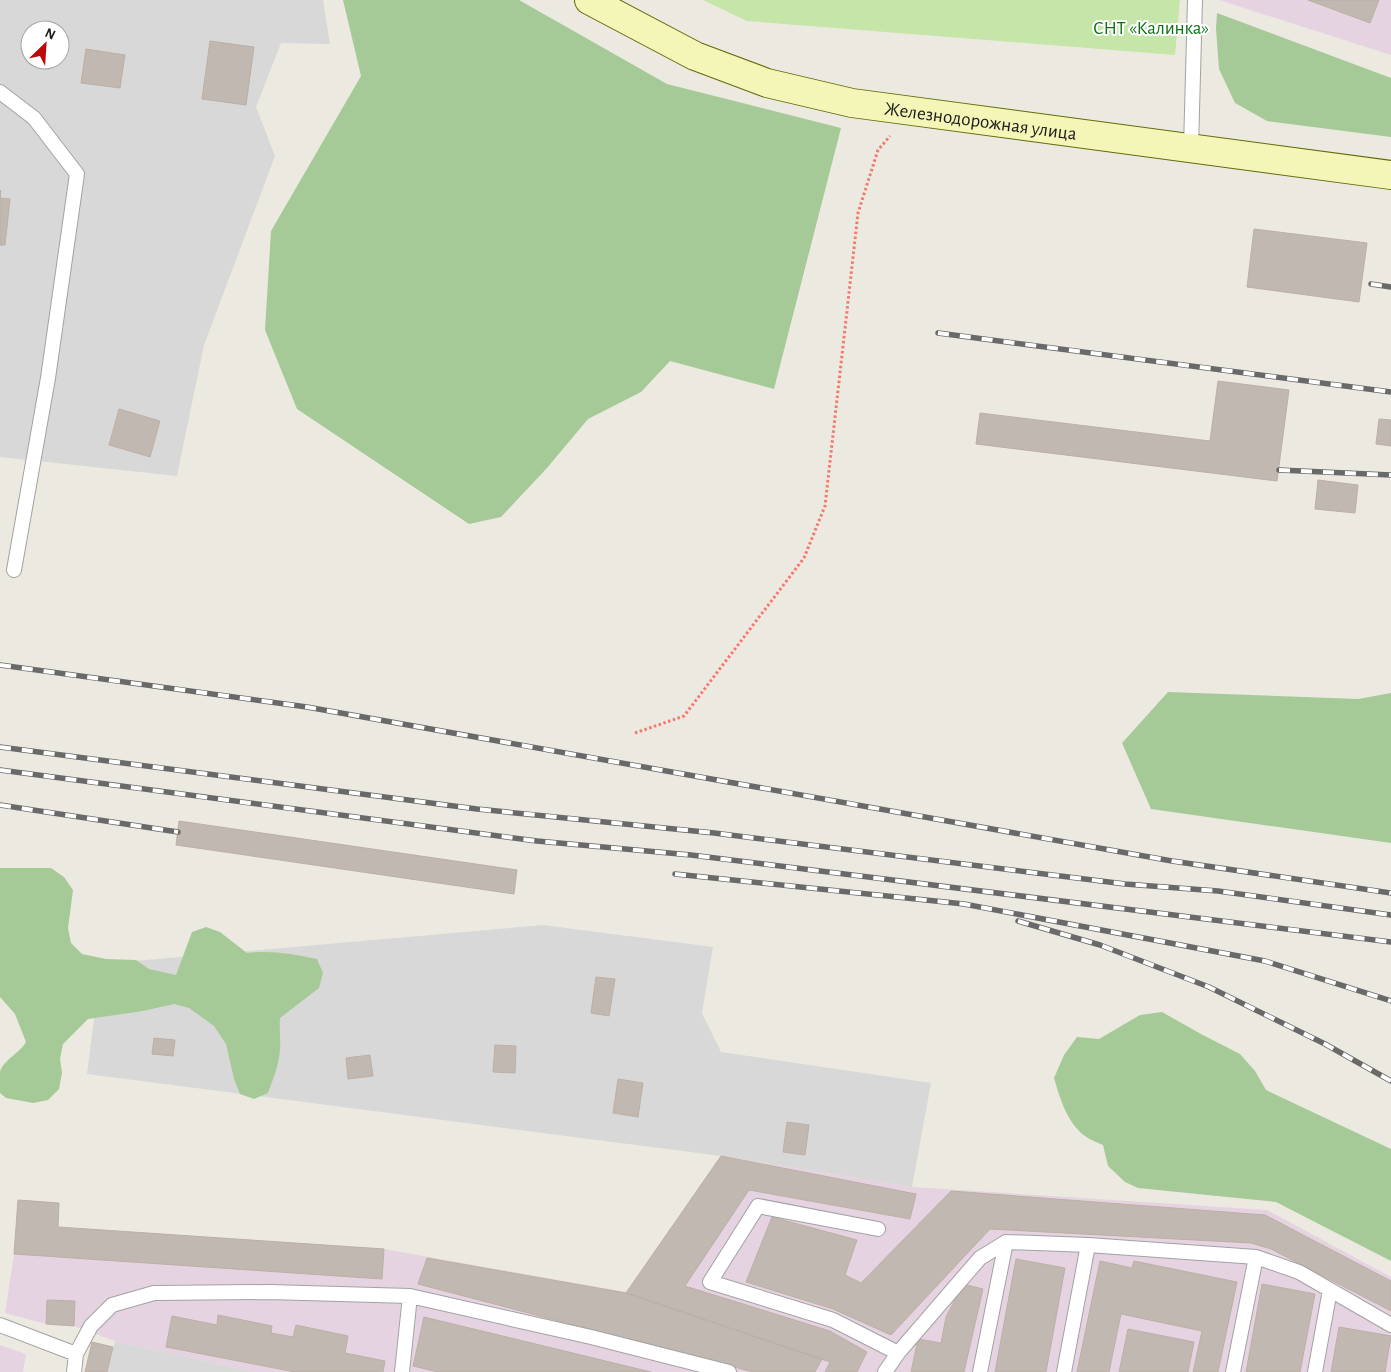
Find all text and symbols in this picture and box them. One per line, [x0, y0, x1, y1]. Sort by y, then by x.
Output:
park label: СНТ «Калинка» [1093, 19, 1209, 38]
north arrow [20, 20, 70, 70]
text: N [43, 26, 57, 43]
street label: Железнодорожная улица [883, 99, 1078, 144]

